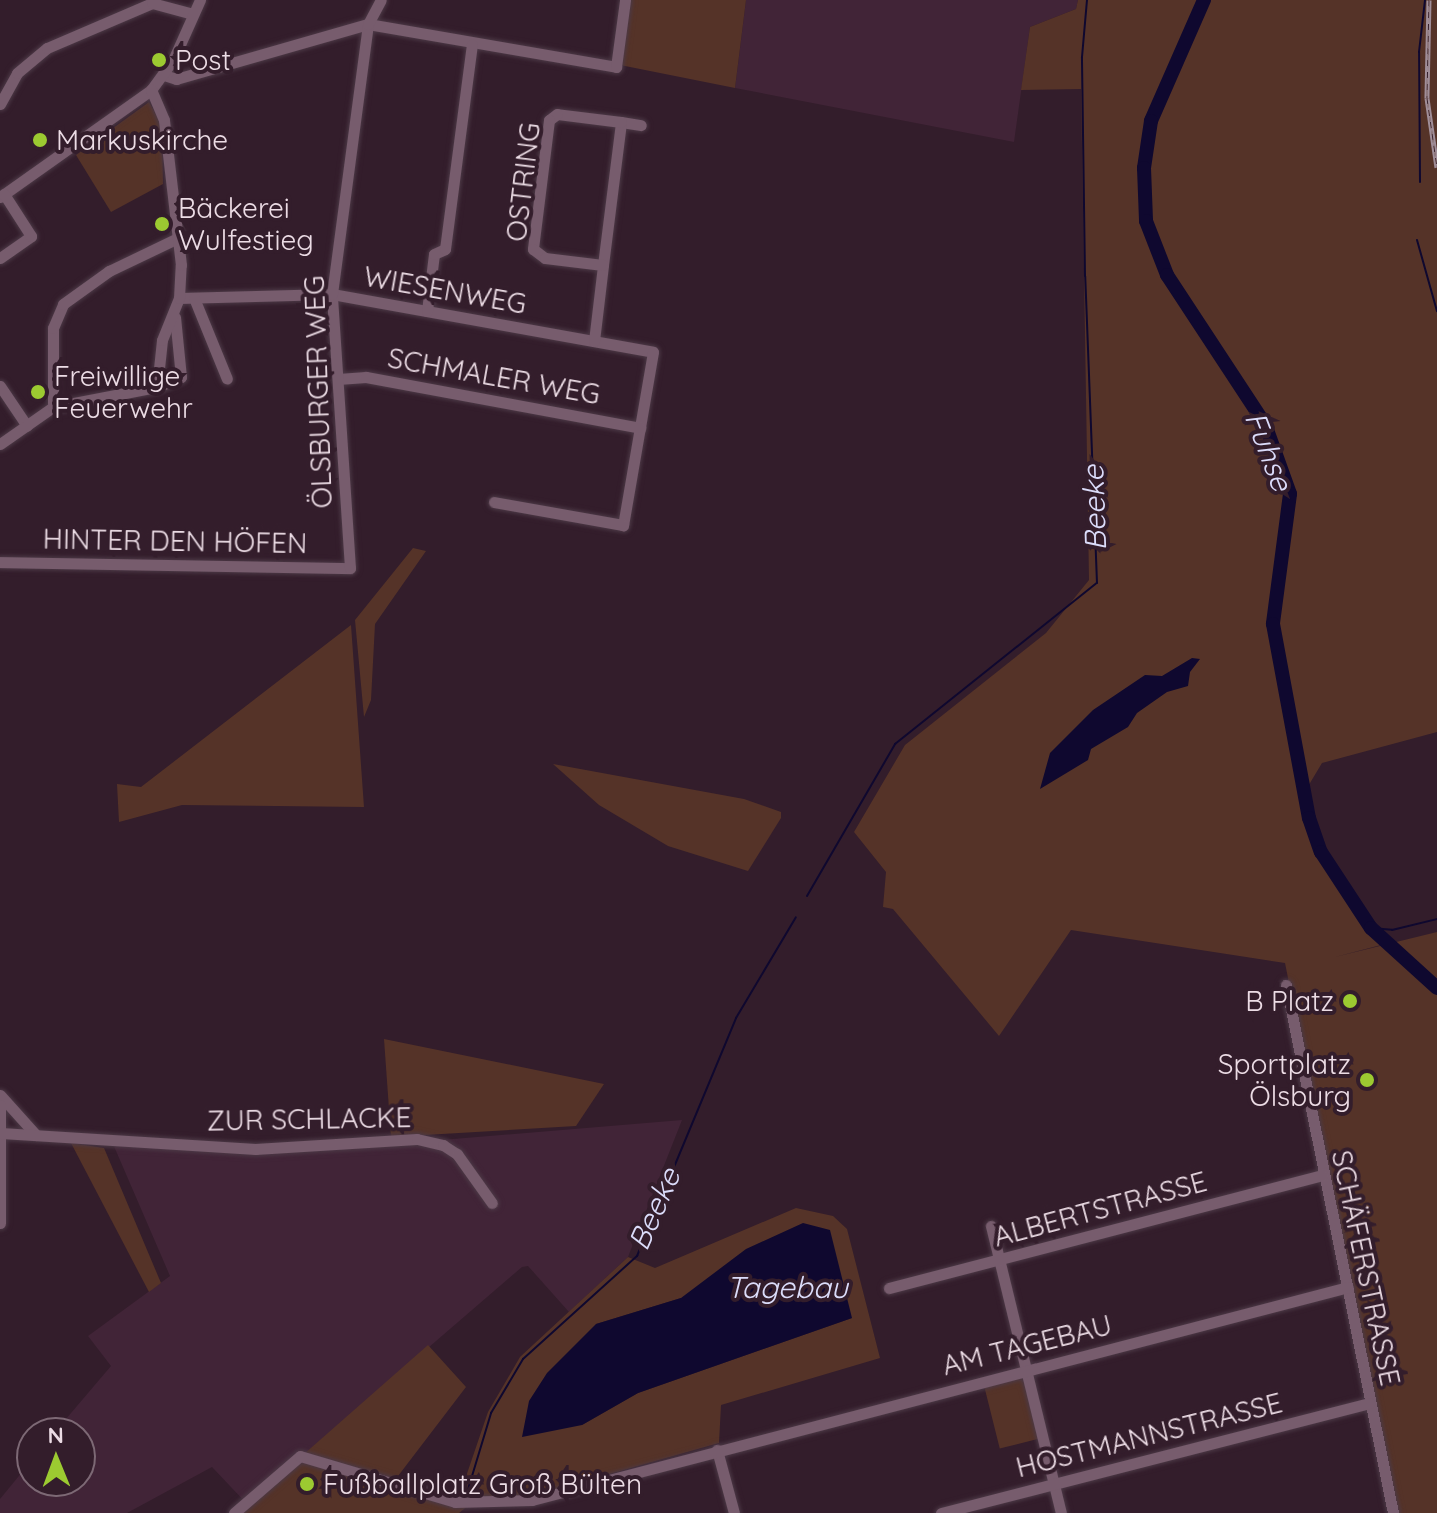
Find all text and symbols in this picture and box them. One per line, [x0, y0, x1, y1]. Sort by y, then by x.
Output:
place label: Post [175, 43, 231, 77]
marker: Post [150, 51, 168, 69]
street label: OSTRING [499, 121, 547, 243]
place label: Markuskirche [56, 123, 228, 157]
marker: Markuskirche [31, 131, 49, 149]
place label: Bäckerei Wulfestieg [178, 191, 314, 257]
marker: Bäckerei Wulfestieg [153, 215, 171, 233]
street label: WIESENWEG [361, 259, 529, 321]
street label: ÖLSBURGER WEG [297, 275, 339, 509]
street label: SCHMALER WEG [385, 341, 603, 411]
place label: Freiwillige Feuerwehr [54, 359, 193, 425]
marker: Freiwillige Feuerwehr [29, 383, 47, 401]
water label: Fuhse [1238, 406, 1300, 496]
water label: Beeke [1075, 465, 1113, 551]
street label: HINTER DEN HÖFEN [42, 522, 308, 560]
place label: B Platz [1245, 984, 1334, 1018]
marker: B Platz [1341, 992, 1359, 1010]
place label: Sportplatz Ölsburg [1218, 1047, 1351, 1113]
marker: Sportplatz Ölsburg [1358, 1071, 1376, 1089]
street label: ZUR SCHLACKE [206, 1100, 412, 1138]
street label: SCHÄFERSTRASSE [1325, 1147, 1407, 1389]
water label: Beeke [620, 1163, 688, 1255]
street label: ALBERTSTRASSE [990, 1164, 1210, 1254]
water label: Tagebau [726, 1269, 848, 1305]
street label: AM TAGEBAU [939, 1308, 1115, 1382]
street label: HOSTMANNSTRASSE [1012, 1386, 1286, 1484]
north arrow [16, 1417, 96, 1497]
text: N [47, 1421, 64, 1449]
place label: Fußballplatz Groß Bülten [323, 1467, 642, 1501]
marker: Fußballplatz Groß Bülten [298, 1475, 316, 1493]

